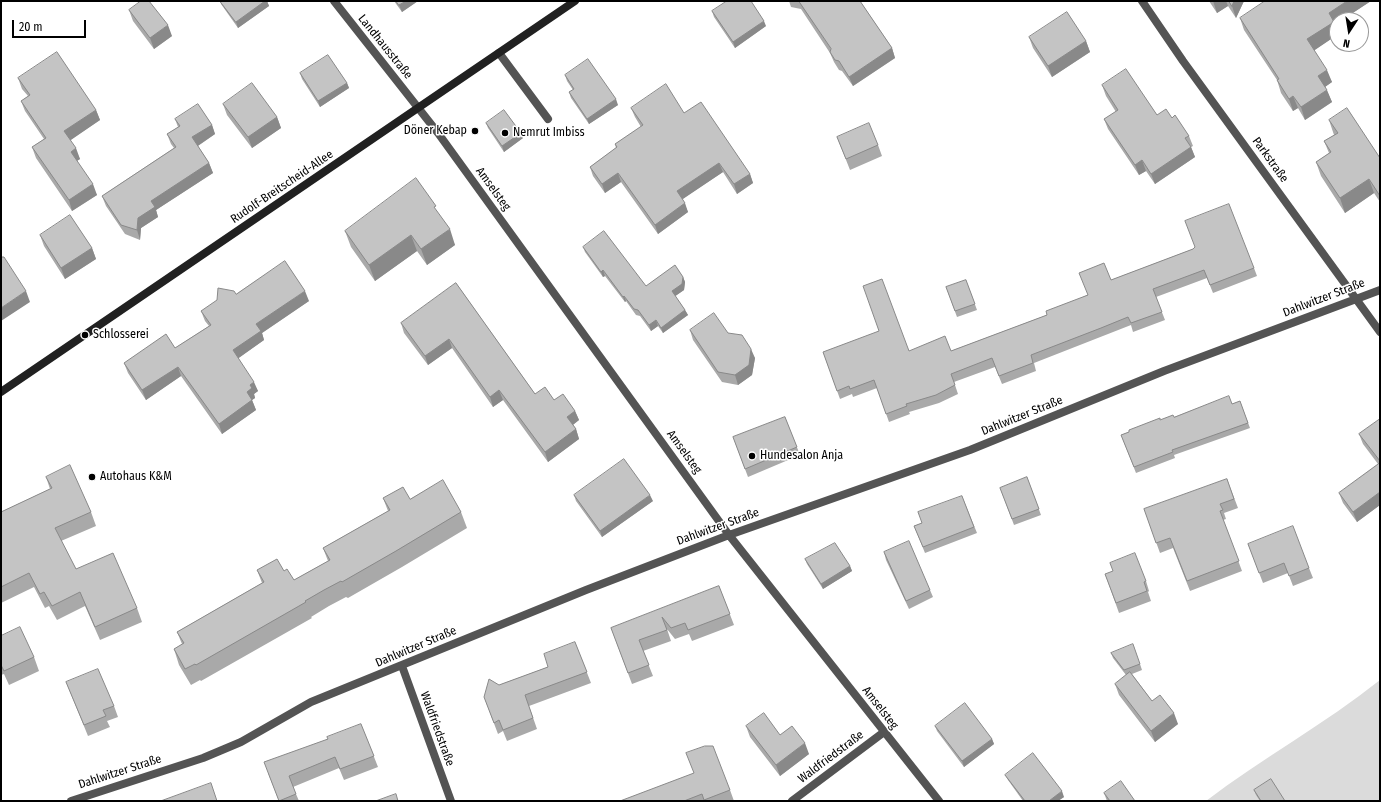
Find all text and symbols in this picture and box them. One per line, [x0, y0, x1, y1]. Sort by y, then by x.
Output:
scale bar [14, 12, 88, 38]
street label: Landhausstraße [355, 12, 415, 82]
north arrow [1329, 12, 1369, 52]
text: 20 m [19, 20, 43, 34]
text: N [1342, 36, 1351, 50]
place label: Döner Kebap [404, 124, 467, 138]
marker: Döner Kebap [470, 126, 480, 136]
place label: Nemrut Imbiss [513, 126, 585, 140]
marker: Nemrut Imbiss [500, 128, 510, 138]
street label: Parkstraße [1249, 135, 1291, 185]
street label: Rudolf-Breitscheid-Allee [228, 147, 336, 227]
street label: Amselsteg [472, 164, 514, 214]
street label: Dahlwitzer Straße [1281, 276, 1367, 320]
place label: Schlosserei [93, 328, 149, 342]
marker: Schlosserei [80, 330, 90, 340]
street label: Dahlwitzer Straße [979, 393, 1065, 439]
street label: Amselsteg [663, 427, 705, 477]
place label: Hundesalon Anja [760, 449, 843, 463]
marker: Hundesalon Anja [747, 451, 757, 461]
place label: Autohaus K&M [100, 470, 172, 484]
marker: Autohaus K&M [87, 472, 97, 482]
street label: Dahlwitzer Straße [675, 505, 761, 549]
street label: Dahlwitzer Straße [373, 623, 459, 671]
street label: Amselsteg [859, 684, 901, 732]
street label: Waldfriedstraße [417, 690, 457, 768]
street label: Waldfriedstraße [795, 728, 867, 786]
street label: Dahlwitzer Straße [77, 752, 163, 792]

